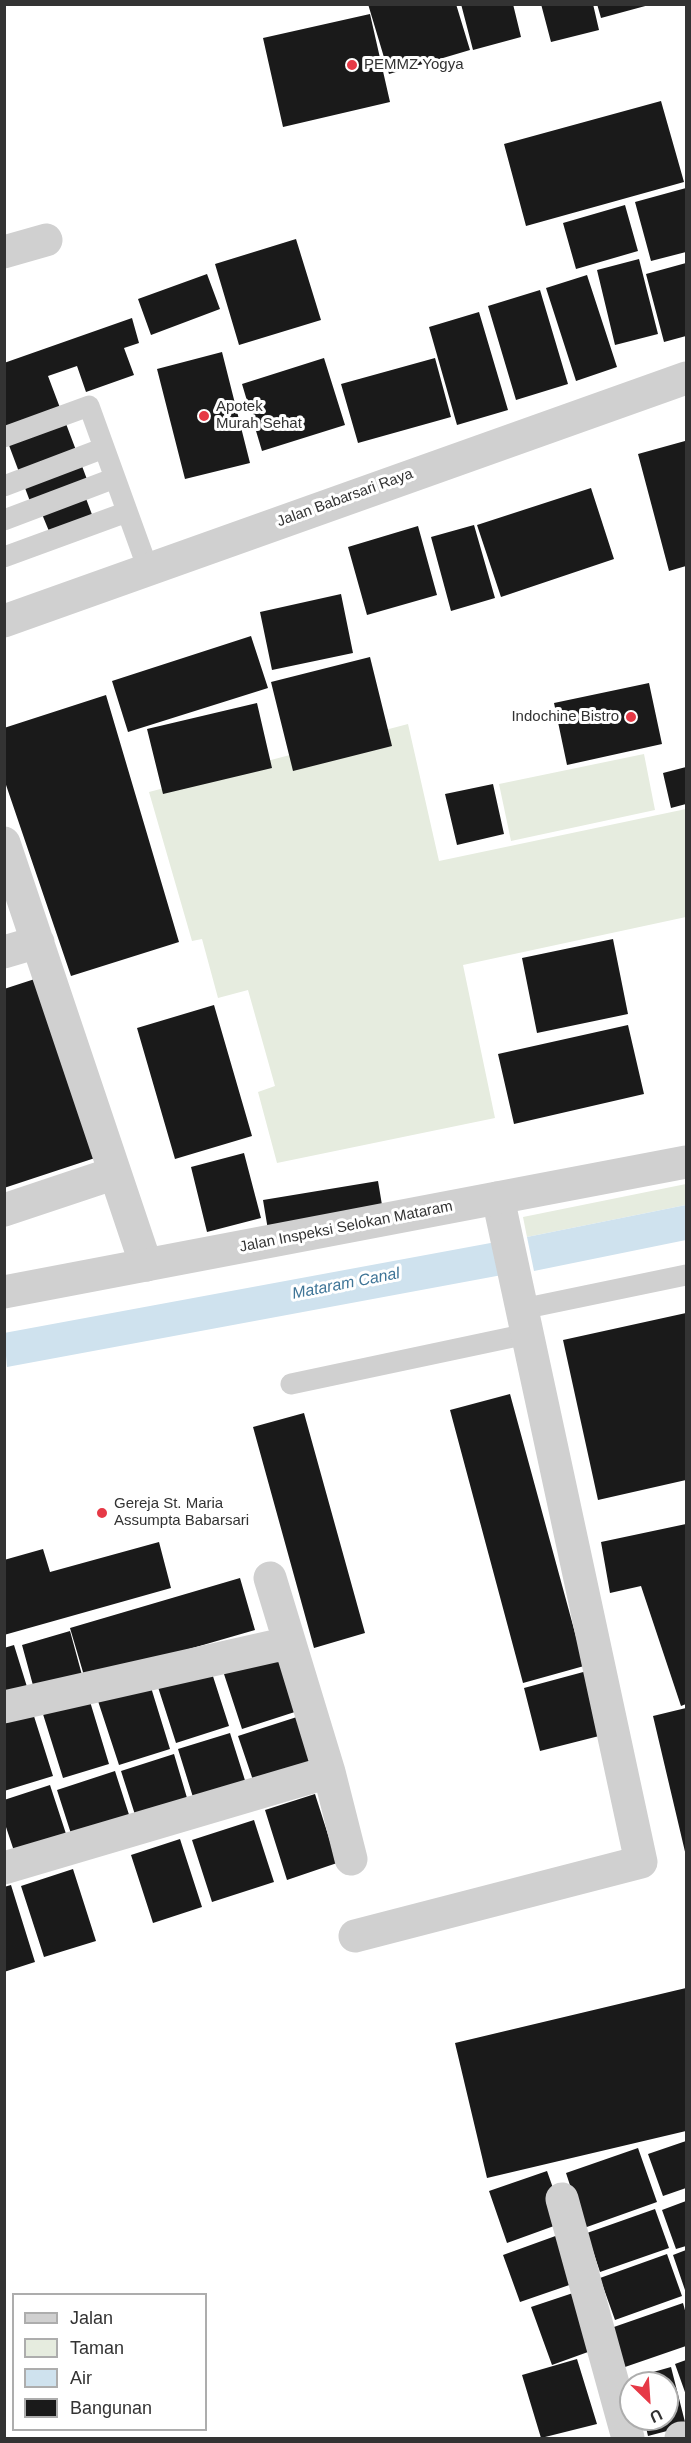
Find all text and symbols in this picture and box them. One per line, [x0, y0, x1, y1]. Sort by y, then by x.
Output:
place label: PEMMZ Yogya [364, 56, 463, 74]
marker: PEMMZ Yogya [345, 58, 359, 72]
place label: Apotek Murah Sehat [216, 398, 302, 433]
marker: Apotek Murah Sehat [197, 409, 211, 423]
street label: Jalan Babarsari Raya [275, 465, 415, 531]
place label: Indochine Bistro [511, 708, 619, 726]
marker: Indochine Bistro [624, 710, 638, 724]
street label: Jalan Inspeksi Selokan Mataram [238, 1197, 454, 1257]
water label: Mataram Canal [290, 1264, 402, 1304]
place label: Gereja St. Maria Assumpta Babarsari [114, 1495, 249, 1530]
marker: Gereja St. Maria Assumpta Babarsari [95, 1506, 109, 1520]
legend [12, 2293, 207, 2431]
text: Jalan [70, 2308, 113, 2328]
text: Taman [70, 2338, 124, 2358]
text: Air [70, 2368, 92, 2388]
north arrow [619, 2371, 679, 2431]
text: Bangunan [70, 2398, 152, 2418]
text: U [647, 2406, 665, 2426]

